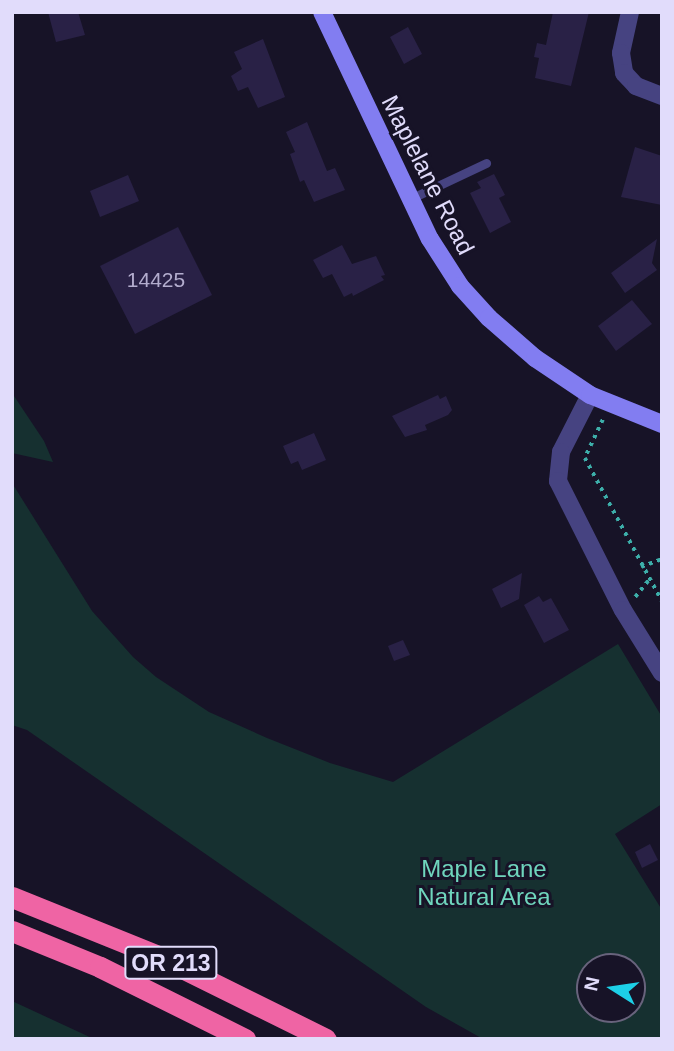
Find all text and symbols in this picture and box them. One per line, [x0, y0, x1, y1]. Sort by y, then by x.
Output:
street label: Maplelane Road [375, 91, 481, 259]
house number: 14425 [127, 267, 185, 293]
park label: Maple Lane Natural Area [417, 855, 551, 911]
road number: OR 213 [124, 944, 218, 982]
north arrow [576, 953, 646, 1023]
text: N [580, 975, 604, 993]

